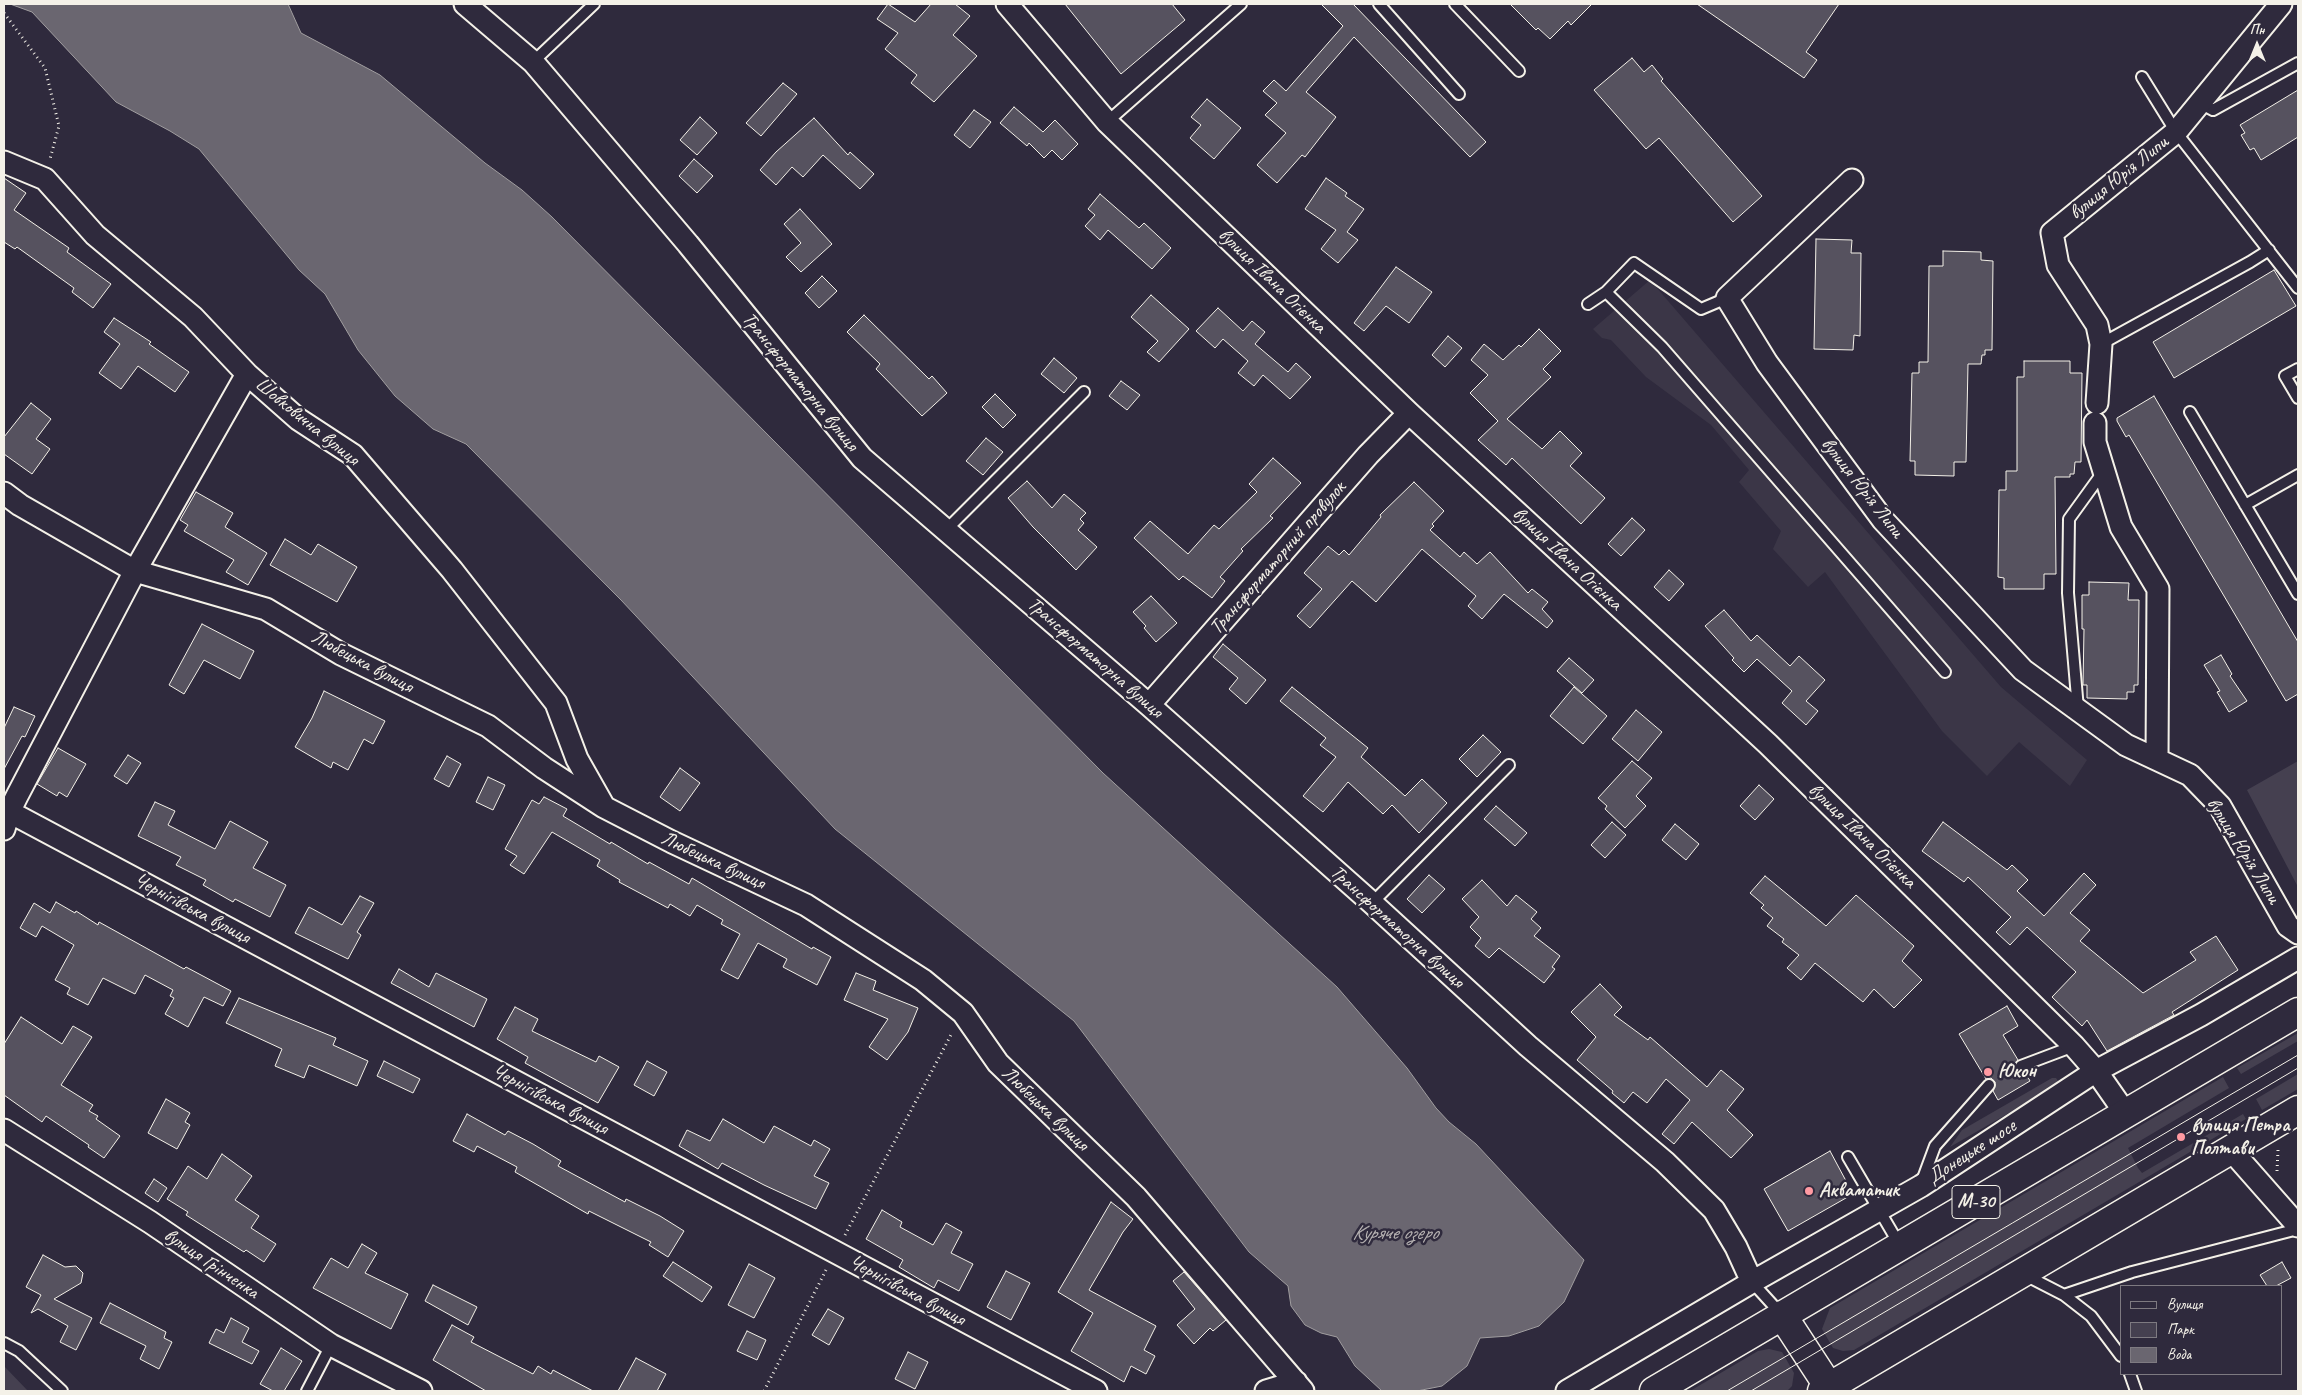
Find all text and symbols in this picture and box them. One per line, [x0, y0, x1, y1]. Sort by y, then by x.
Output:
north arrow [2232, 20, 2282, 70]
text: Пн [2250, 21, 2264, 38]
street label: вулиця Юрія Липи [2064, 131, 2174, 225]
street label: вулиця Івана Огієнка [1213, 223, 1331, 339]
street label: Трансформаторна вулиця [737, 308, 863, 456]
street label: Шовковична вулиця [250, 373, 364, 471]
street label: вулиця Юрія Липи [1815, 433, 1909, 543]
street label: Трансформаторний провулок [1205, 476, 1351, 640]
street label: вулиця Івана Огієнка [1507, 502, 1627, 616]
street label: Трансформаторна вулиця [1022, 592, 1168, 724]
street label: Любецька вулиця [307, 625, 417, 699]
street label: вулиця Івана Огієнка [1803, 778, 1921, 894]
street label: вулиця Юрія Липи [2201, 793, 2285, 909]
street label: Любецька вулиця [657, 826, 769, 896]
street label: Трансформаторна вулиця [1325, 860, 1469, 994]
street label: Чернігівська вулиця [130, 868, 254, 950]
street label: Чернігівська вулиця [488, 1059, 612, 1141]
place label: Юкон [1998, 1060, 2036, 1084]
street label: Любецька вулиця [996, 1062, 1094, 1156]
marker: Юкон [1982, 1066, 1994, 1078]
street label: Донецьке шосе [1923, 1114, 2021, 1190]
place label: вулиця Петра Полтави [2191, 1114, 2290, 1161]
marker: вулиця Петра Полтави [2175, 1131, 2187, 1143]
place label: Акваматик [1819, 1179, 1899, 1203]
marker: Акваматик [1803, 1185, 1815, 1197]
road number: М-30 [1952, 1186, 2000, 1218]
water label: Куряче озеро [1352, 1220, 1438, 1246]
street label: вулиця Грінченка [159, 1223, 263, 1305]
street label: Чернігівська вулиця [845, 1250, 969, 1332]
legend [2120, 1285, 2282, 1375]
text: Вулиця [2167, 1295, 2203, 1314]
text: Парк [2167, 1320, 2194, 1339]
text: Вода [2167, 1345, 2191, 1364]

